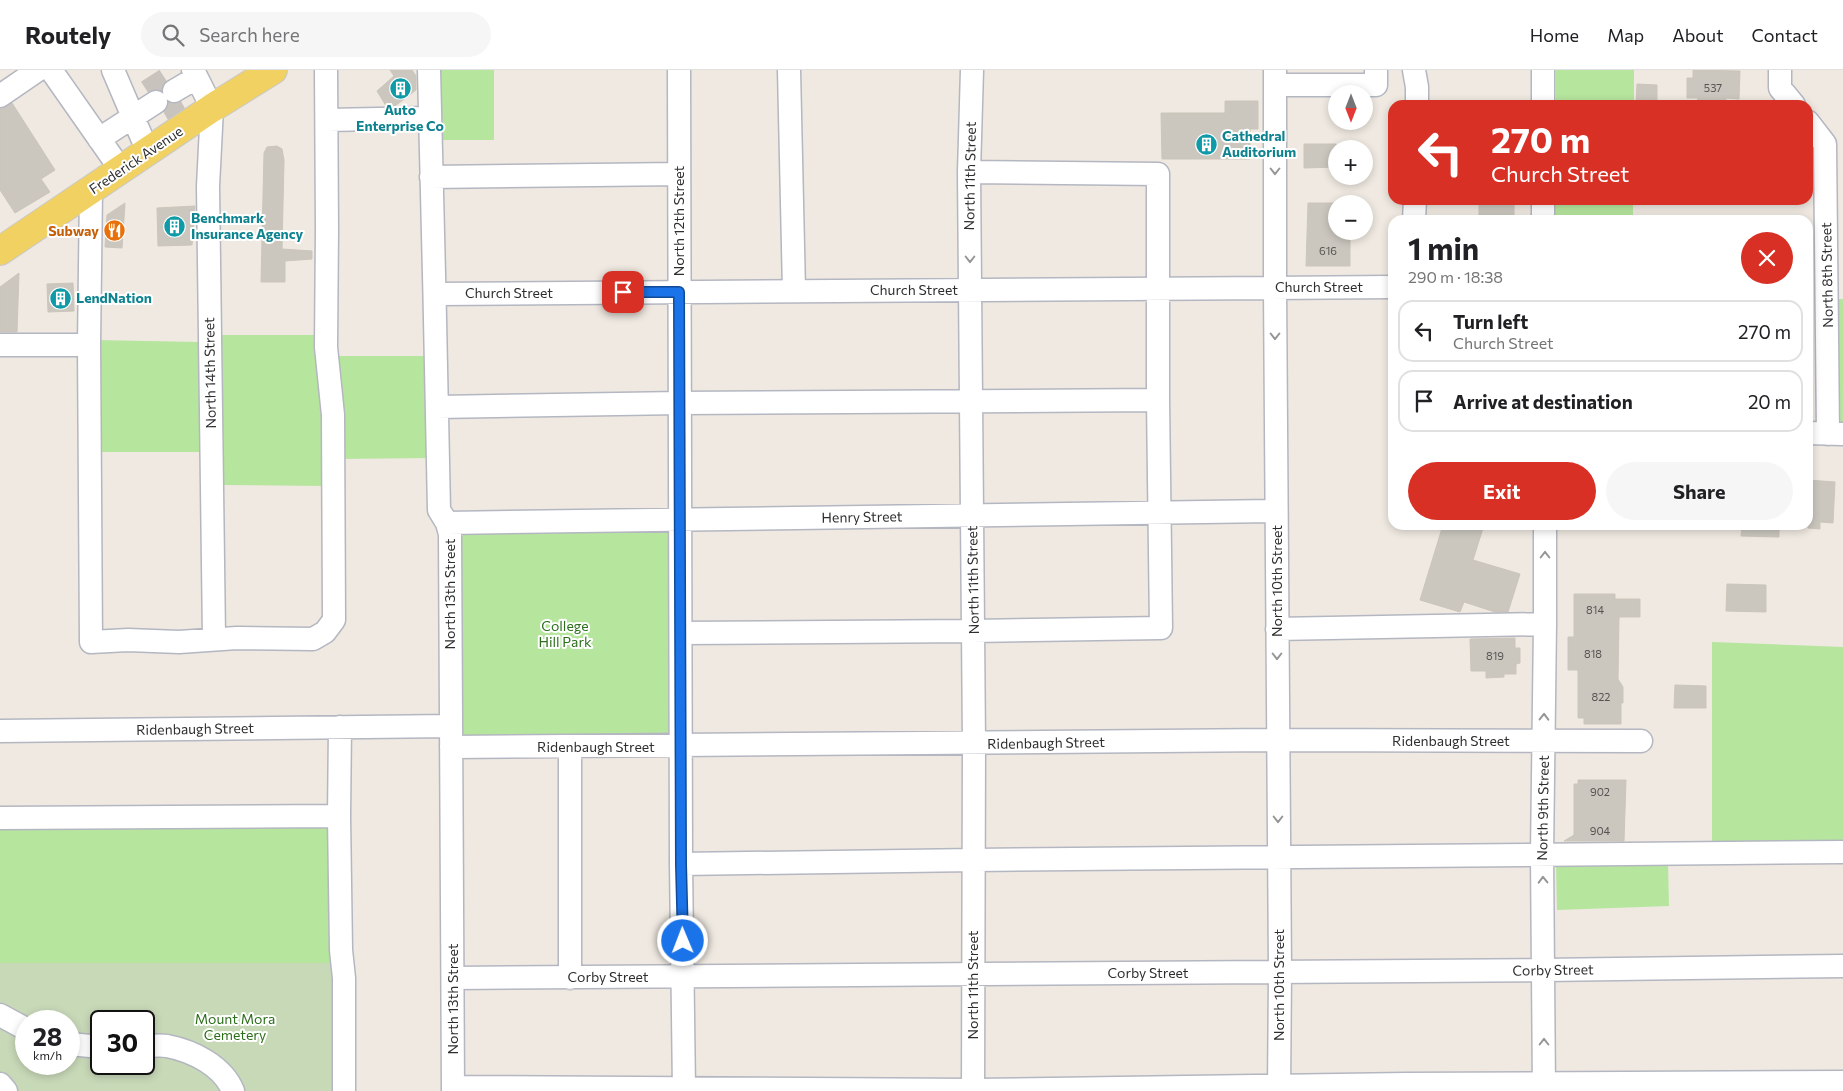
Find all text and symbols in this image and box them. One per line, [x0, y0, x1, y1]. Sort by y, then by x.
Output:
search box [141, 12, 491, 57]
text: Routely [25, 20, 111, 49]
icon: search [159, 21, 187, 49]
text: Search here [199, 23, 300, 46]
text: Home [1530, 24, 1579, 46]
text: Map [1607, 24, 1644, 46]
text: About [1672, 24, 1724, 46]
text: Contact [1752, 24, 1818, 46]
building icon: Auto Enterprise Co [388, 76, 412, 100]
house number: 537 [1704, 81, 1722, 94]
north arrow [1328, 85, 1372, 130]
map controls [1328, 85, 1373, 240]
place label: Auto Enterprise Co [356, 101, 444, 134]
text: 270 m [1491, 117, 1590, 160]
icon: left [1408, 120, 1473, 185]
street label: North 11th Street [960, 121, 979, 231]
street label: Frederick Avenue [86, 122, 186, 197]
place label: Cathedral Auditorium [1222, 127, 1296, 160]
building icon: Cathedral Auditorium [1194, 132, 1218, 156]
button: + [1328, 140, 1373, 185]
text: Church Street [1491, 160, 1629, 187]
street label: North 12th Street [670, 165, 687, 276]
one-way arrow [1270, 168, 1280, 175]
button: − [1328, 195, 1373, 240]
place label: Benchmark Insurance Agency [191, 209, 303, 242]
building icon: Benchmark Insurance Agency [163, 214, 187, 238]
restaurant icon: Subway [103, 219, 127, 243]
place label: Subway [48, 222, 99, 239]
street label: North 8th Street [1817, 222, 1836, 328]
text: 1 min [1408, 229, 1479, 266]
button: close [1741, 232, 1793, 284]
house number: 616 [1319, 244, 1337, 257]
one-way arrow [965, 255, 975, 263]
text: 290 m · 18:38 [1408, 267, 1503, 286]
pin [602, 271, 644, 313]
icon: arrive [609, 278, 637, 306]
street label: Church Street [1275, 278, 1363, 295]
street label: Church Street [870, 281, 958, 298]
street label: Church Street [465, 284, 553, 301]
building icon: LendNation [48, 286, 72, 310]
place label: LendNation [76, 289, 152, 306]
text: Turn left [1453, 310, 1528, 333]
street label: North 14th Street [200, 317, 219, 429]
icon: left [1410, 317, 1438, 345]
text: 270 m [1738, 320, 1791, 343]
one-way arrow [1270, 333, 1280, 341]
text: Church Street [1453, 333, 1554, 352]
icon: arrive [1410, 387, 1438, 415]
text: Arrive at destination [1453, 390, 1633, 413]
text: 20 m [1748, 390, 1791, 413]
button: Exit [1408, 462, 1596, 520]
button: Share [1606, 462, 1793, 520]
street label: Henry Street [821, 507, 903, 526]
street label: North 11th Street [963, 525, 982, 635]
street label: North 10th Street [1268, 525, 1285, 637]
street label: North 13th Street [441, 538, 458, 649]
one-way arrow [1540, 551, 1550, 558]
house number: 814 [1586, 603, 1604, 616]
park label: College Hill Park [538, 617, 592, 650]
house number: 818 [1584, 647, 1602, 660]
house number: 819 [1486, 649, 1504, 662]
one-way arrow [1272, 653, 1282, 661]
house number: 822 [1592, 690, 1610, 703]
one-way arrow [1539, 713, 1549, 721]
street label: Ridenbaugh Street [136, 719, 254, 738]
street label: Ridenbaugh Street [1392, 732, 1510, 749]
street label: Ridenbaugh Street [987, 733, 1105, 752]
street label: Ridenbaugh Street [537, 738, 655, 755]
street label: North 9th Street [1533, 755, 1552, 861]
house number: 902 [1590, 785, 1610, 798]
one-way arrow [1273, 816, 1283, 823]
house number: 904 [1590, 824, 1611, 837]
one-way arrow [1538, 876, 1548, 884]
position arrow [656, 914, 708, 966]
street label: North 10th Street [1270, 929, 1287, 1041]
street label: North 11th Street [964, 930, 981, 1039]
street label: North 13th Street [444, 943, 461, 1054]
street label: Corby Street [1512, 960, 1594, 979]
street label: Corby Street [1107, 964, 1189, 981]
street label: Corby Street [567, 968, 649, 985]
speed limit sign: 30 [90, 1010, 155, 1075]
park label: Mount Mora Cemetery [195, 1010, 275, 1043]
text: 28 [33, 1021, 62, 1051]
one-way arrow [1539, 1038, 1549, 1046]
text: km/h [33, 1048, 62, 1062]

